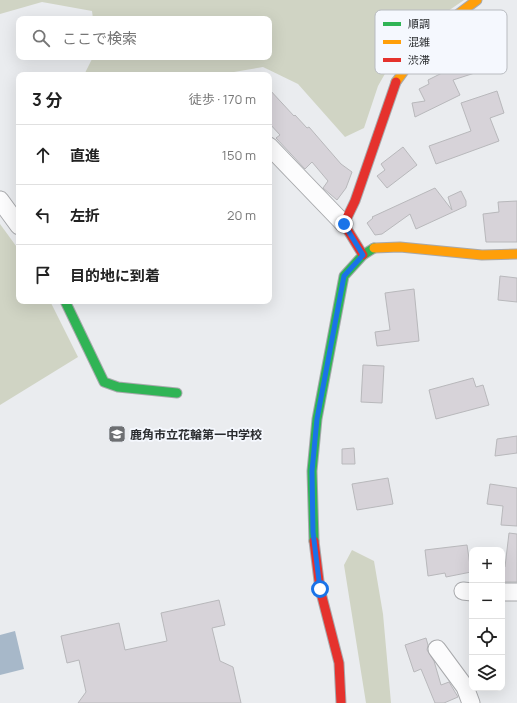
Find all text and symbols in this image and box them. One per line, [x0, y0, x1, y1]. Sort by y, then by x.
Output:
legend [375, 10, 507, 74]
search box [16, 16, 272, 60]
text: 順調 [408, 16, 430, 31]
icon: search [30, 27, 52, 49]
text: ここで検索 [62, 28, 137, 49]
text: 混雑 [408, 34, 430, 49]
text: 渋滞 [408, 52, 430, 67]
text: 3 分 [32, 88, 62, 111]
text: 徒歩 · 170 m [189, 90, 256, 108]
icon: ahead [32, 144, 54, 166]
text: 直進 [70, 145, 100, 166]
text: 150 m [222, 146, 256, 164]
icon: left [32, 204, 54, 226]
text: 左折 [70, 205, 100, 226]
text: 20 m [227, 206, 256, 224]
route end [335, 215, 353, 233]
icon: arrive [32, 264, 54, 286]
text: 目的地に到着 [70, 265, 160, 286]
school or university icon: 鹿角市立花輪第一中学校 [107, 424, 127, 444]
place label: 鹿角市立花輪第一中学校 [130, 426, 262, 443]
map controls [469, 547, 505, 691]
button: + [469, 547, 505, 583]
route start [311, 580, 329, 598]
button: − [469, 583, 505, 619]
button: locate [469, 619, 505, 655]
button: layers [469, 655, 505, 691]

